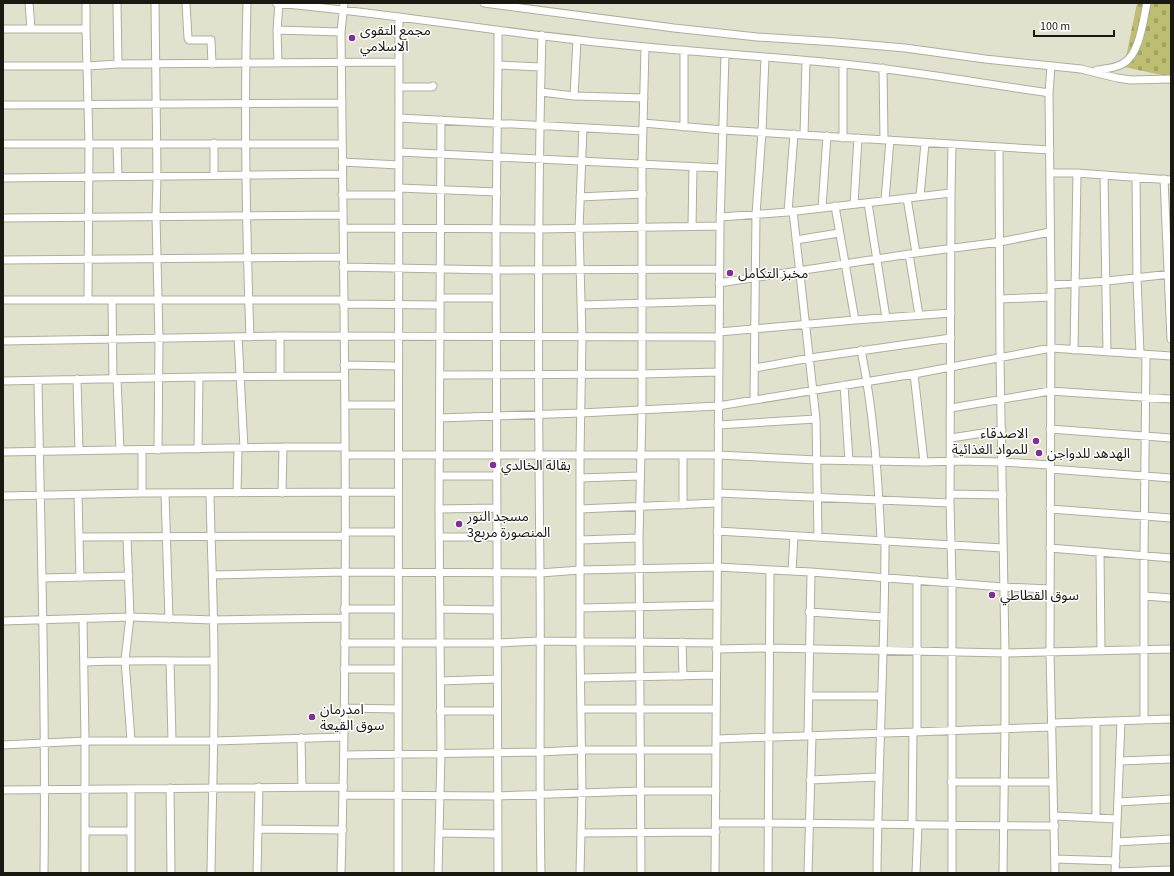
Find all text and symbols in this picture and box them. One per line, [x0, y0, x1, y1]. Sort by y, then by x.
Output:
scale bar [1034, 12, 1114, 38]
text: 100 m [1040, 18, 1070, 35]
place label: مجمع التقوى الاسلامي [360, 21, 431, 57]
marker: مجمع التقوى الاسلامي [347, 33, 357, 43]
place label: مخبز التكامل [738, 264, 808, 284]
marker: مخبز التكامل [725, 268, 735, 278]
place label: الاصدقاء للمواد الغذائية [952, 424, 1028, 460]
marker: الاصدقاء للمواد الغذائية [1031, 436, 1041, 446]
place label: الهدهد للدواجن [1047, 444, 1130, 464]
marker: الهدهد للدواجن [1034, 448, 1044, 458]
place label: بقالة الخالدي [501, 456, 571, 476]
marker: بقالة الخالدي [488, 460, 498, 470]
place label: مسجد النور المنصورة مربع3 [466, 507, 550, 543]
marker: مسجد النور المنصورة مربع3 [454, 519, 464, 529]
place label: سوق القطاطي [1000, 586, 1079, 606]
marker: سوق القطاطي [987, 590, 997, 600]
place label: امدرمان سوق القيعة [320, 700, 384, 736]
marker: امدرمان سوق القيعة [307, 712, 317, 722]

